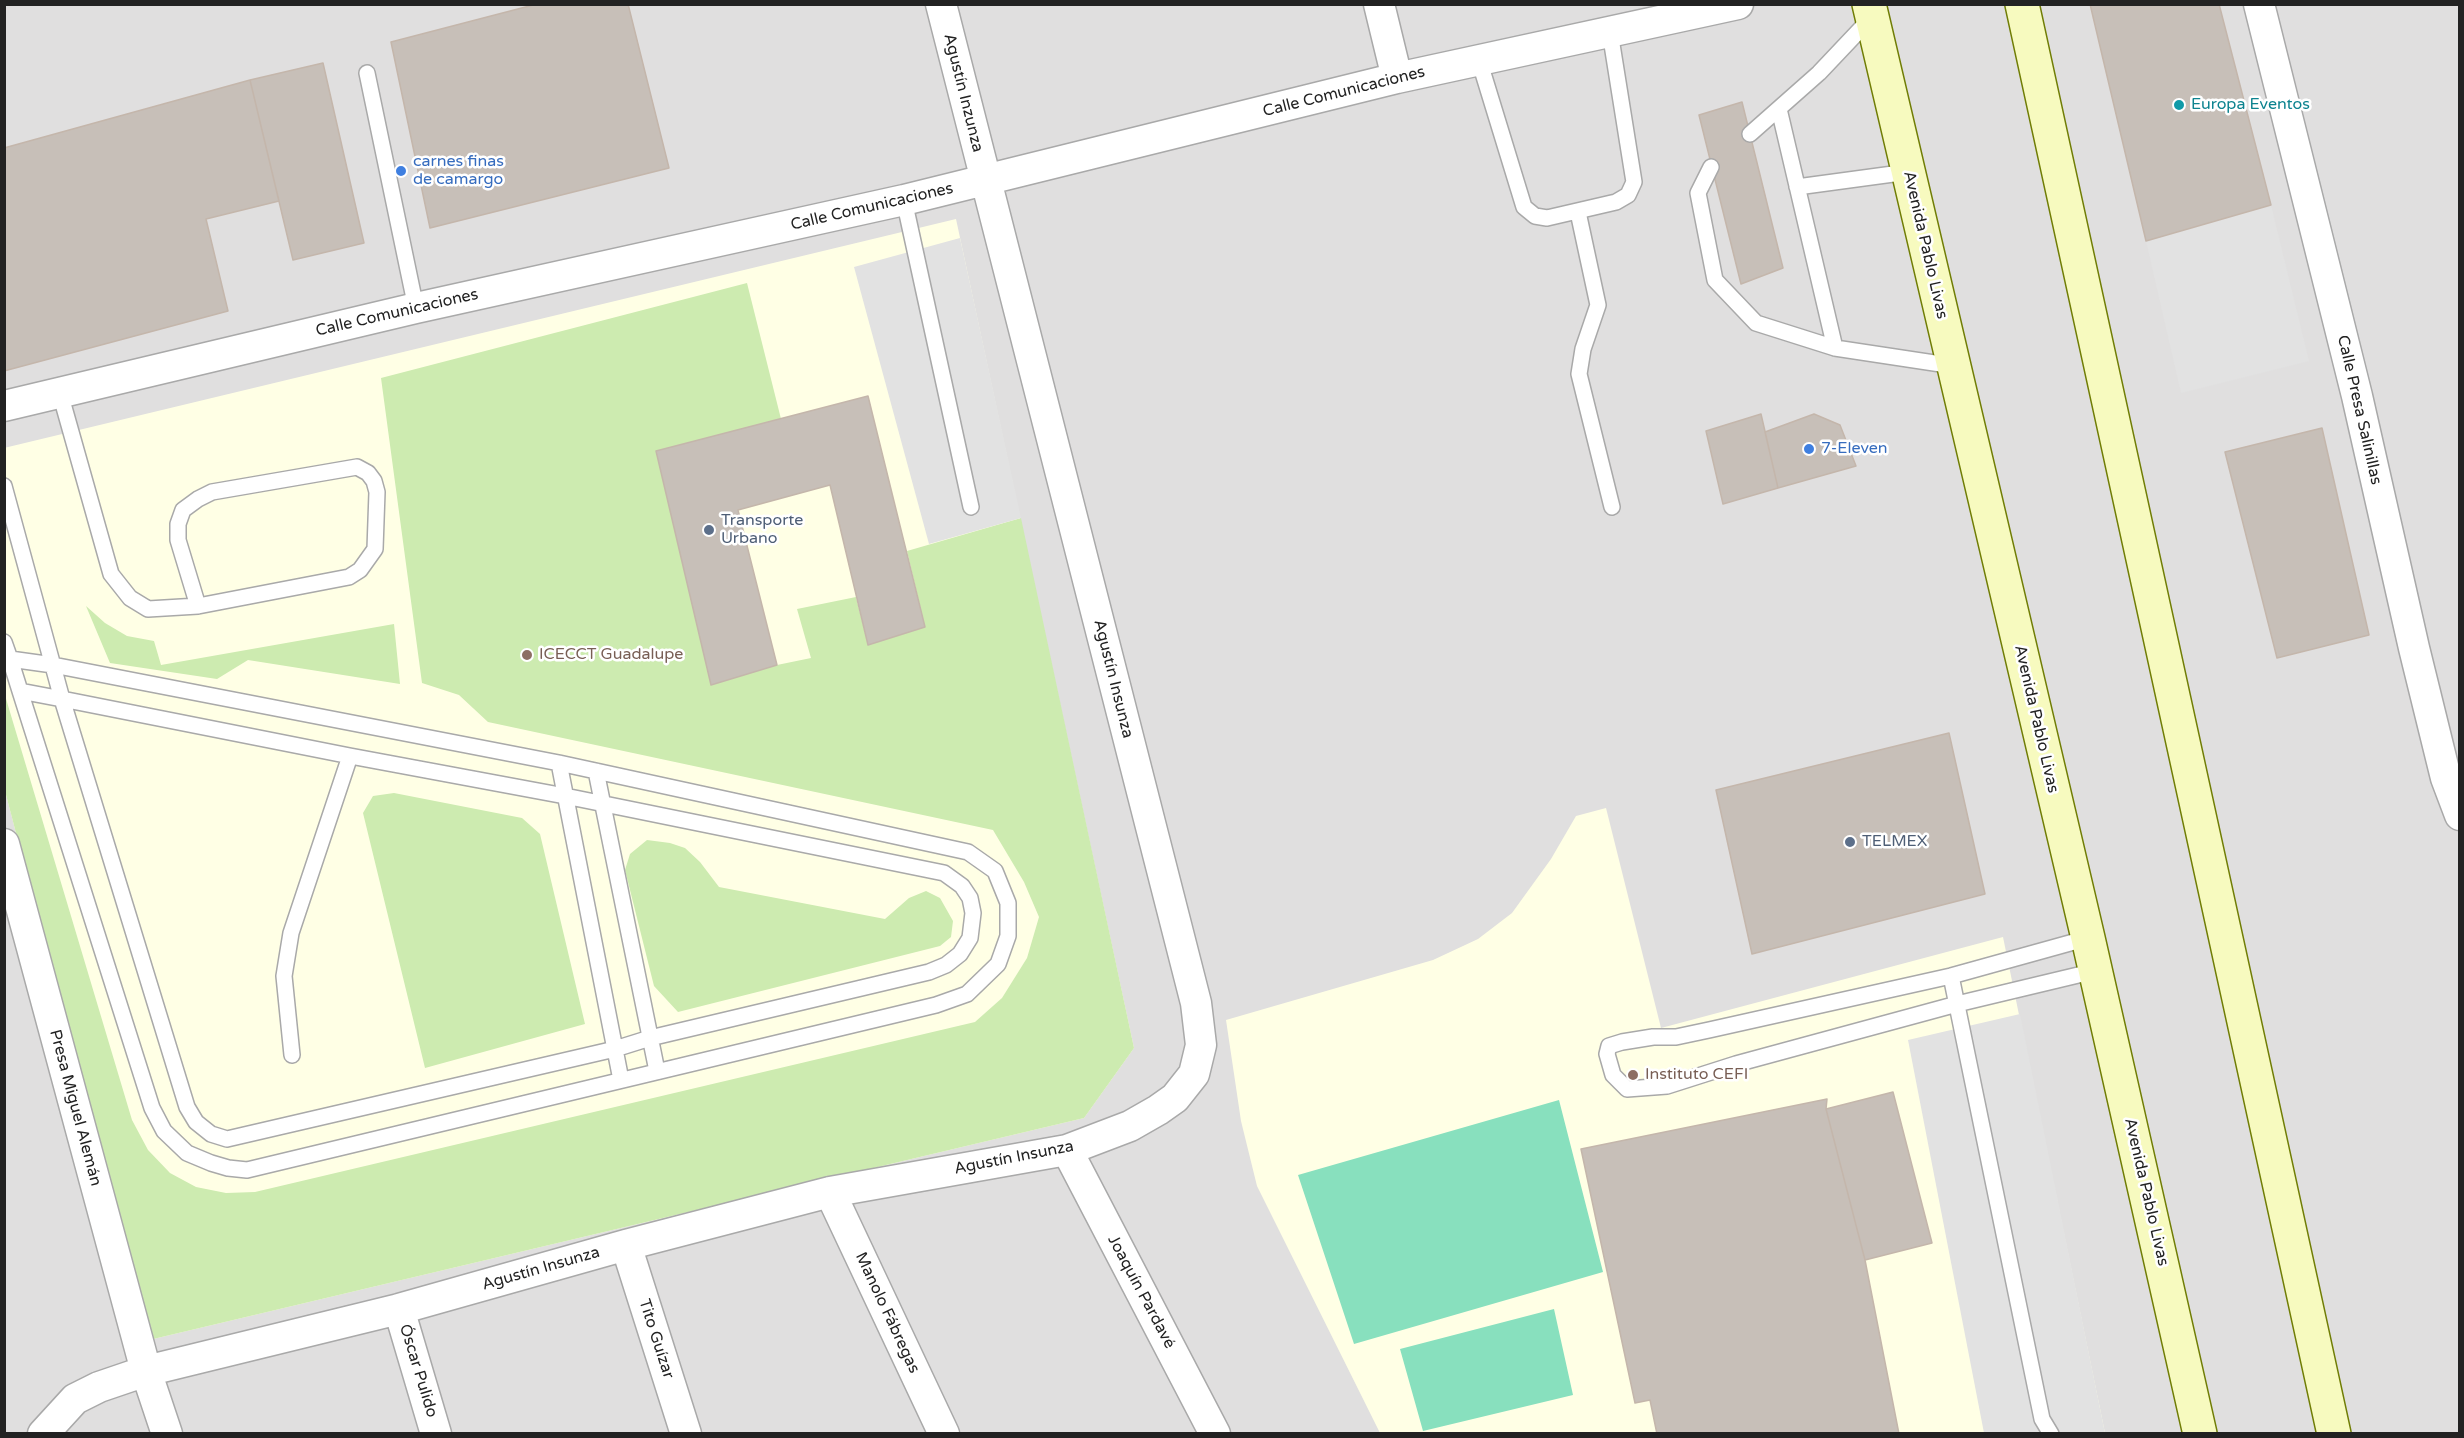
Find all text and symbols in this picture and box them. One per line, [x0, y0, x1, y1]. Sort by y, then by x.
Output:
street label: Agustín Inzunza [939, 32, 987, 154]
street label: Calle Comunicaciones [1261, 63, 1427, 121]
place label: Europa Eventos [2191, 95, 2310, 115]
marker: Europa Eventos [2172, 98, 2186, 112]
place label: carnes finas de camargo [413, 152, 504, 190]
marker: carnes finas de camargo [394, 164, 408, 178]
street label: Avenida Pablo Livas [1899, 169, 1951, 321]
street label: Calle Comunicaciones [789, 179, 955, 235]
street label: Calle Comunicaciones [314, 285, 480, 341]
street label: Calle Presa Salinillas [2332, 333, 2386, 487]
place label: 7-Eleven [1821, 439, 1888, 459]
marker: 7-Eleven [1802, 442, 1816, 456]
place label: Transporte Urbano [721, 511, 803, 549]
marker: Transporte Urbano [702, 523, 716, 537]
street label: Agustín Insunza [1089, 618, 1137, 740]
street label: Avenida Pablo Livas [2010, 643, 2062, 795]
place label: ICECCT Guadalupe [539, 645, 683, 665]
marker: ICECCT Guadalupe [520, 648, 534, 662]
place label: TELMEX [1862, 832, 1928, 852]
marker: TELMEX [1843, 835, 1857, 849]
street label: Presa Miguel Alemán [45, 1028, 105, 1188]
place label: Instituto CEFI [1645, 1065, 1748, 1085]
marker: Instituto CEFI [1626, 1068, 1640, 1082]
street label: Avenida Pablo Livas [2120, 1116, 2172, 1268]
street label: Agustín Insunza [953, 1137, 1075, 1179]
street label: Joaquín Pardavé [1103, 1232, 1179, 1352]
street label: Agustín Insunza [480, 1243, 602, 1295]
street label: Manolo Fábregas [851, 1250, 923, 1376]
street label: Tito Guízar [634, 1297, 678, 1381]
street label: Óscar Pulido [395, 1322, 441, 1420]

